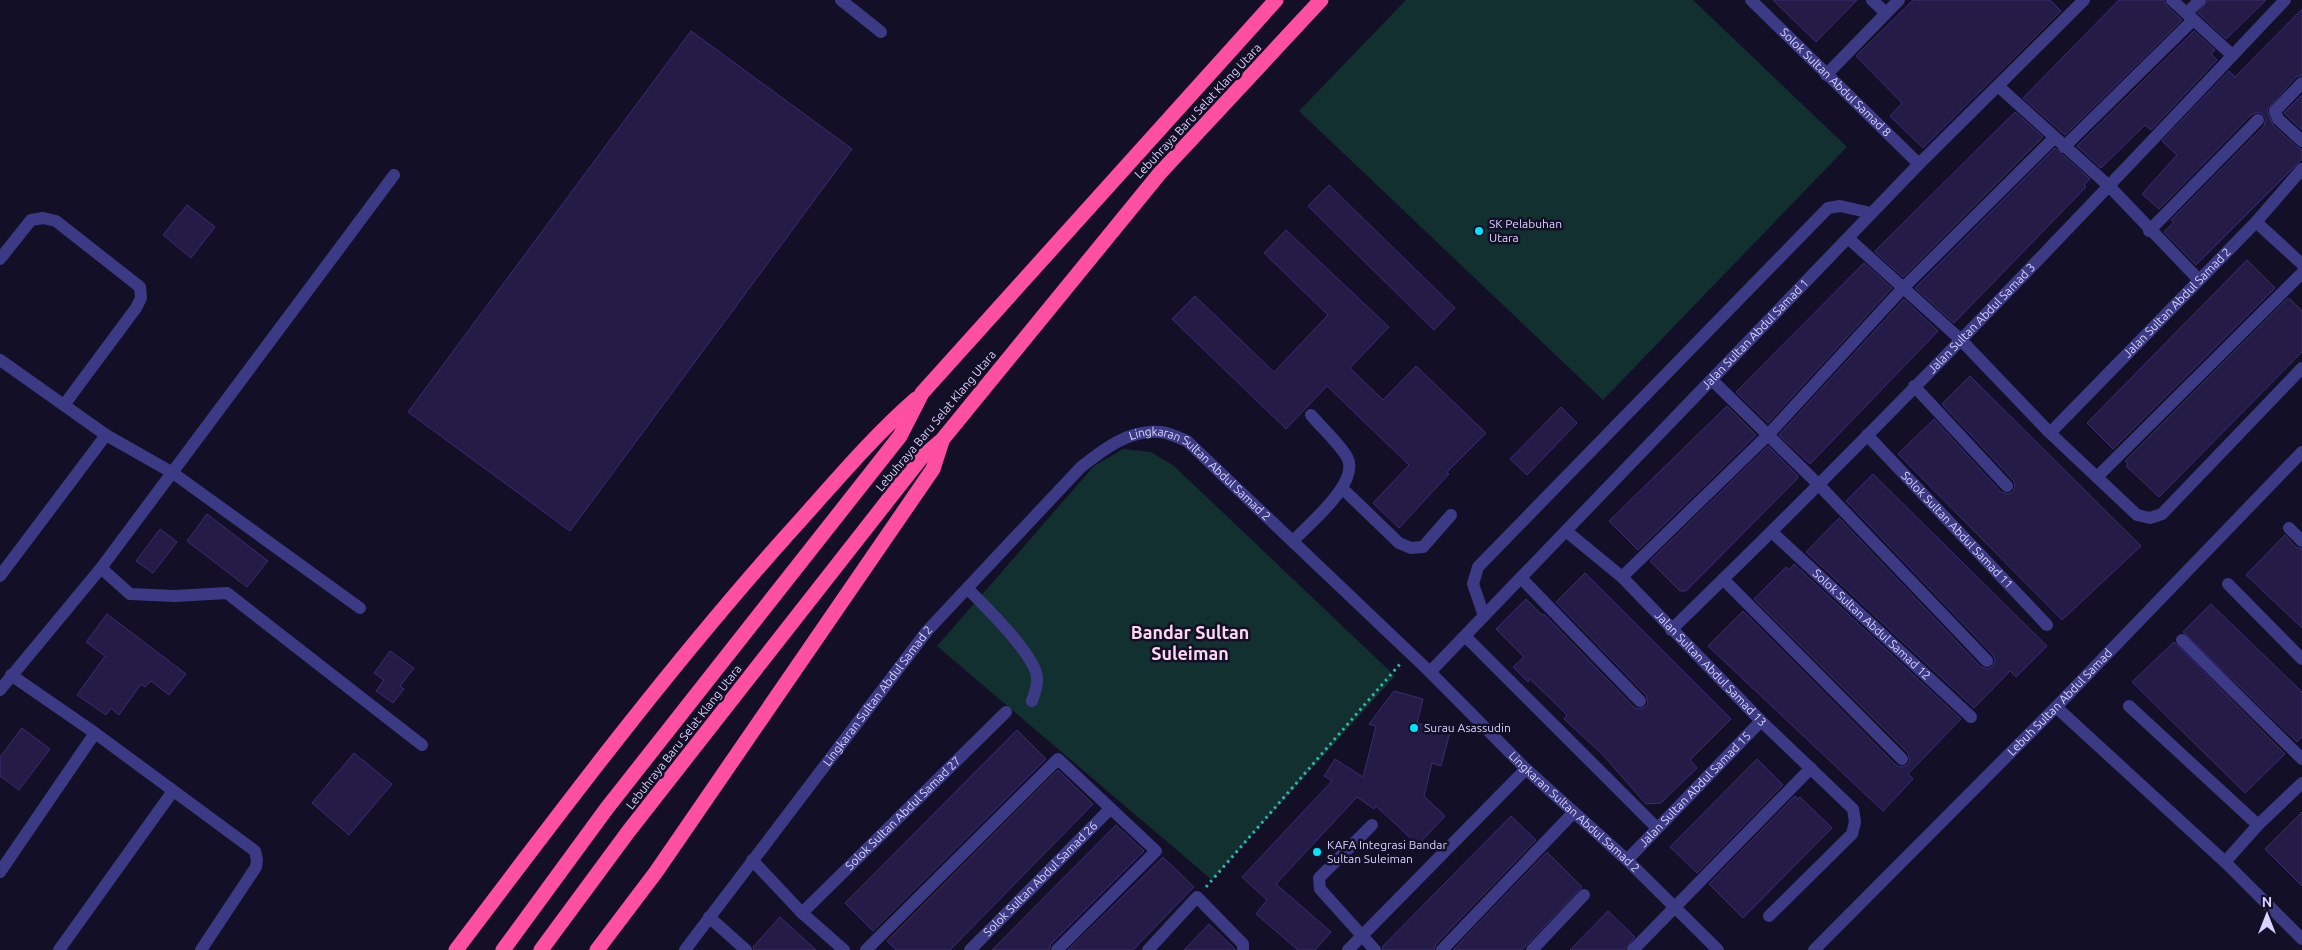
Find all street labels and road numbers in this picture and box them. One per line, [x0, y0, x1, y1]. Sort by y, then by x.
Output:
street label: Solok Sultan Abdul Samad 8 [1778, 25, 1894, 139]
street label: Lebuhraya Baru Selat Klang Utara [1132, 41, 1264, 181]
street label: Jalan Sultan Abdul Samad 2 [2120, 245, 2233, 360]
street label: Jalan Sultan Abdul Samad 3 [1925, 260, 2037, 376]
street label: Jalan Sultan Abdul Samad 1 [1699, 276, 1811, 392]
street label: Lebuhraya Baru Selat Klang Utara [873, 348, 998, 494]
street label: Lingkaran Sultan Abdul Samad 2 [1127, 425, 1273, 523]
street label: Solok Sultan Abdul Samad 11 [1899, 469, 2016, 591]
street label: Solok Sultan Abdul Samad 12 [1810, 566, 1934, 682]
street label: Jalan Sultan Abdul Samad 13 [1652, 608, 1769, 729]
street label: Lingkaran Sultan Abdul Samad 2 [820, 623, 935, 768]
street label: Lebuh Sultan Abdul Samad [2005, 646, 2114, 758]
street label: Lebuhraya Baru Selat Klang Utara [623, 662, 744, 811]
street label: Jalan Sultan Abdul Samad 15 [1636, 729, 1753, 849]
street label: Lingkaran Sultan Abdul Samad 2 [1507, 749, 1642, 875]
street label: Solok Sultan Abdul Samad 27 [843, 754, 963, 872]
street label: Solok Sultan Abdul Samad 26 [980, 819, 1100, 939]

